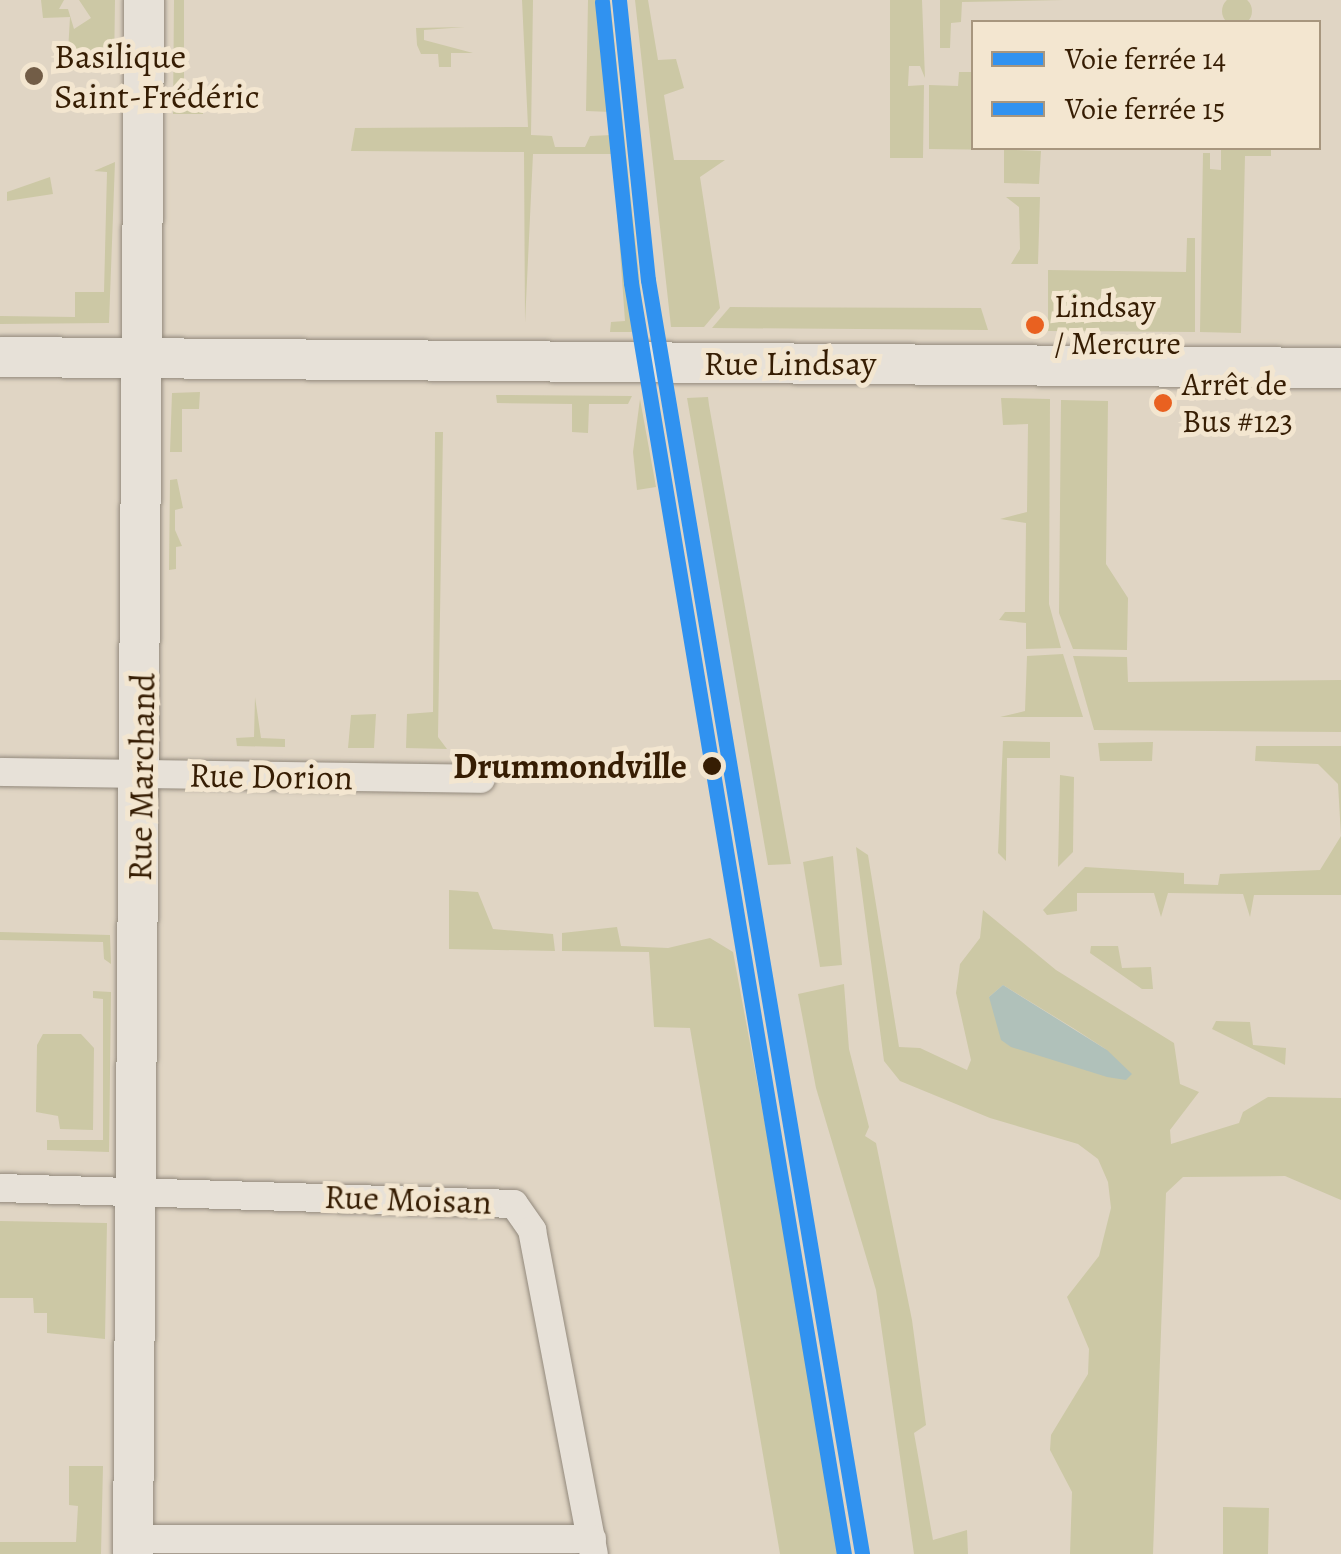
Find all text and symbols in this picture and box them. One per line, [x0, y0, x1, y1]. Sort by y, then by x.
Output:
legend [971, 20, 1321, 150]
place label: Basilique Saint-Frédéric [54, 35, 260, 117]
text: Voie ferrée 14 [1065, 39, 1226, 79]
marker: Basilique Saint-Frédéric [23, 65, 45, 87]
text: Voie ferrée 15 [1065, 89, 1225, 129]
place label: Lindsay / Mercure [1054, 288, 1181, 363]
marker: Lindsay / Mercure [1025, 315, 1045, 335]
street label: Rue Lindsay [704, 342, 876, 384]
place label: Arrêt de Bus #123 [1182, 366, 1293, 441]
marker: Arrêt de Bus #123 [1153, 393, 1173, 413]
street label: Rue Marchand [118, 672, 164, 882]
place label: Drummondville [453, 745, 687, 787]
marker: Drummondville [696, 750, 728, 782]
street label: Rue Dorion [189, 754, 353, 798]
street label: Rue Moisan [323, 1175, 493, 1223]

